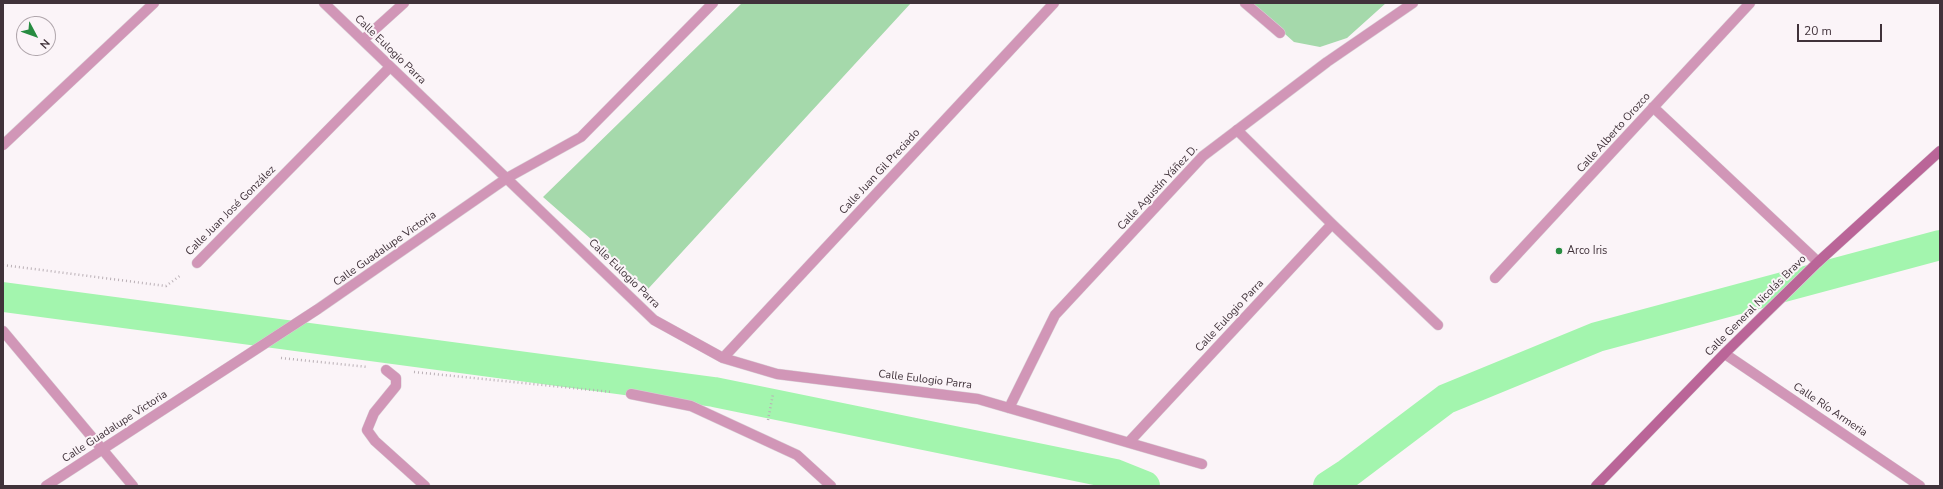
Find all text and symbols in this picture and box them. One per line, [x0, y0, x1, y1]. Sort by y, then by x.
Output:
street label: Calle Eulogio Parra [352, 13, 428, 87]
north arrow [16, 16, 56, 56]
scale bar [1799, 16, 1884, 42]
text: 20 m [1804, 23, 1832, 39]
text: N [36, 36, 53, 52]
street label: Calle Alberto Orozco [1575, 90, 1653, 176]
street label: Calle Juan Gil Preciado [837, 127, 923, 217]
street label: Calle Agustín Yáñez D. [1115, 143, 1201, 233]
street label: Calle Juan José González [183, 163, 279, 259]
street label: Calle Guadalupe Victoria [331, 208, 439, 290]
street label: Calle Eulogio Parra [586, 237, 662, 311]
place label: Arco Iris [1567, 244, 1607, 258]
marker: Arco Iris [1554, 246, 1564, 256]
street label: Calle General Nicolás Bravo [1703, 253, 1809, 359]
street label: Calle Eulogio Parra [1193, 277, 1267, 355]
street label: Calle Eulogio Parra [877, 368, 973, 392]
street label: Calle Río Armeria [1790, 380, 1870, 440]
street label: Calle Guadalupe Victoria [60, 388, 170, 466]

